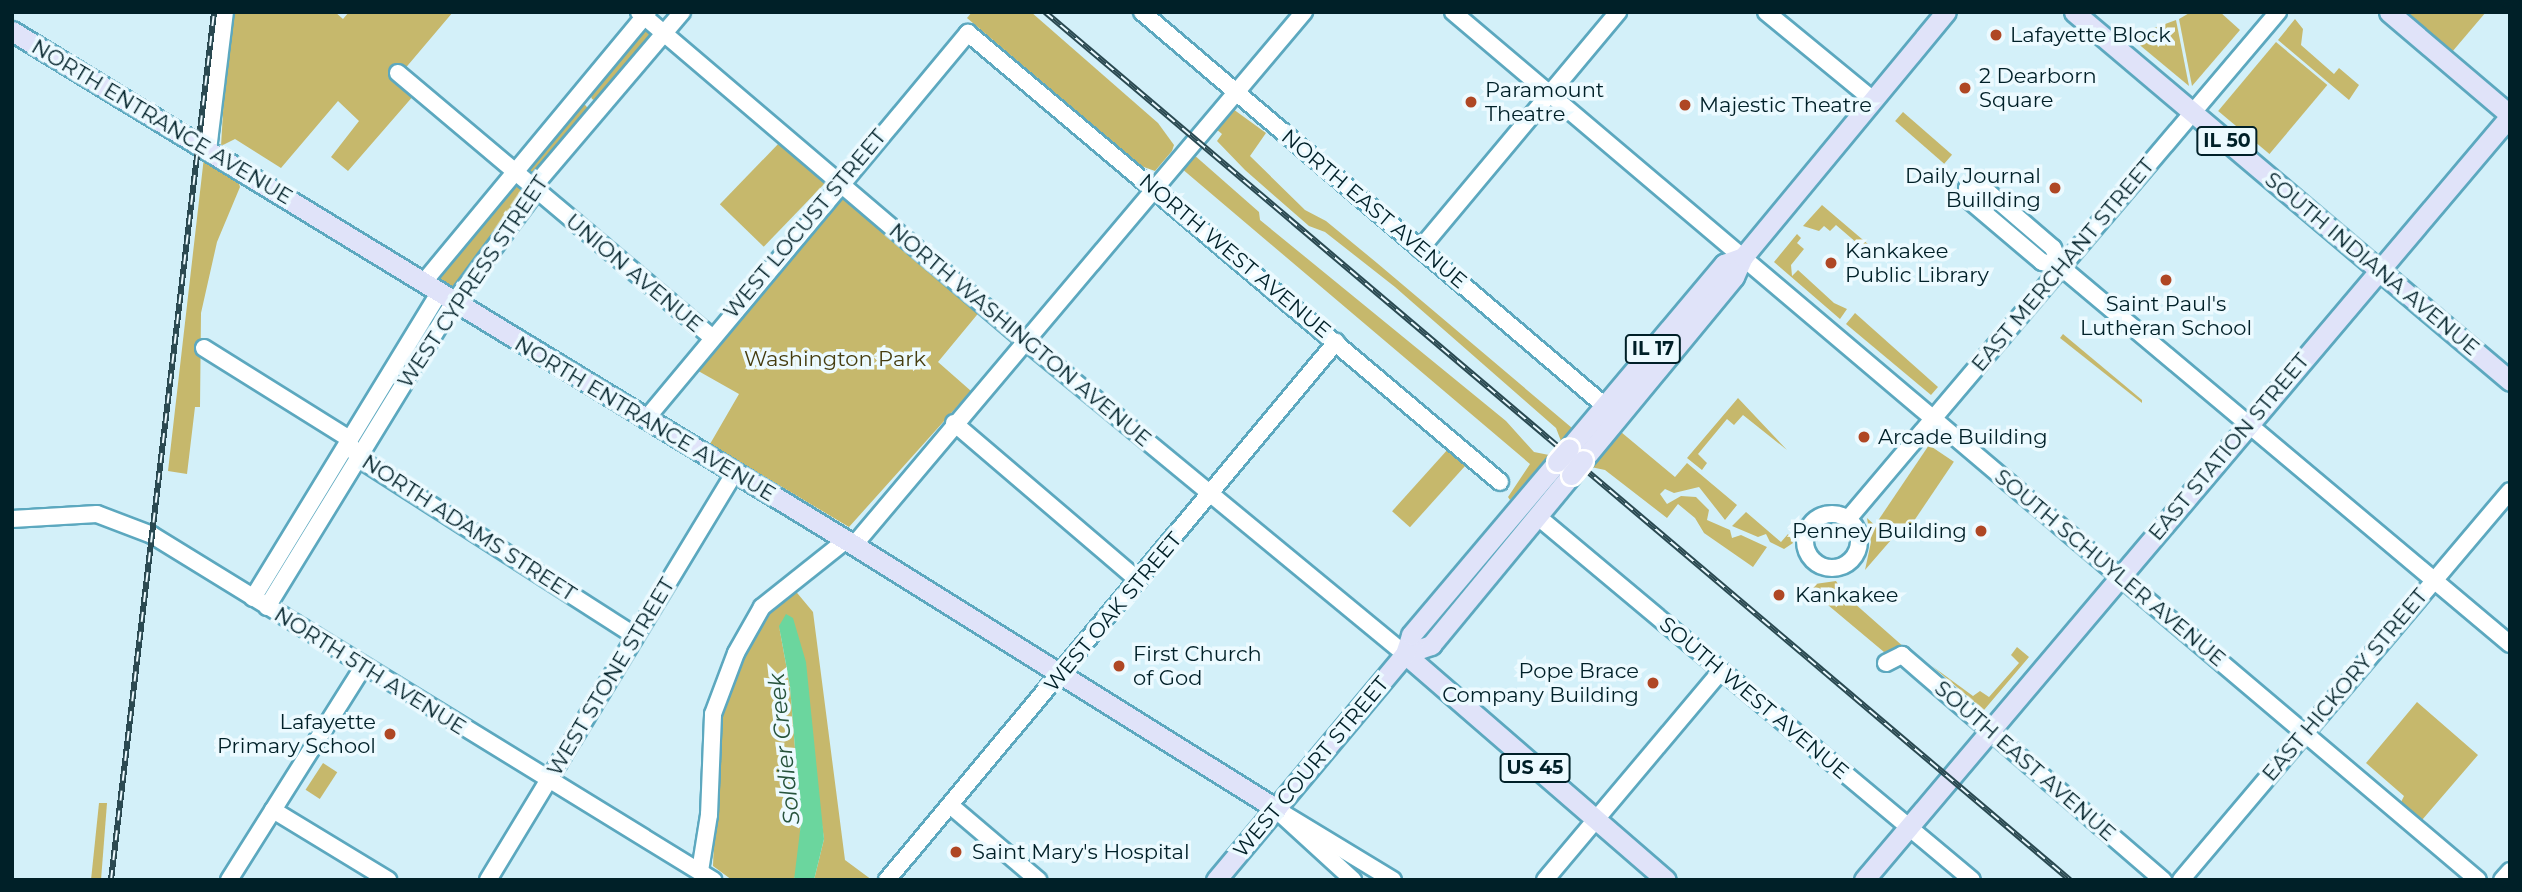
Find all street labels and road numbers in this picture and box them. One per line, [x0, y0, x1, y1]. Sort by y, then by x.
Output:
street label: NORTH ENTRANCE AVENUE [27, 34, 297, 210]
street label: WEST LOCUST STREET [719, 124, 891, 324]
street label: NORTH EAST AVENUE [1276, 124, 1472, 294]
road number: IL 50 [2196, 125, 2258, 156]
street label: EAST MERCHANT STREET [1966, 153, 2160, 377]
street label: SOUTH INDIANA AVENUE [2260, 167, 2484, 361]
street label: NORTH WEST AVENUE [1134, 169, 1336, 343]
street label: WEST CYPRESS STREET [393, 171, 553, 393]
street label: UNION AVENUE [561, 208, 707, 338]
street label: NORTH WASHINGTON AVENUE [884, 218, 1156, 452]
street label: NORTH ENTRANCE AVENUE [510, 331, 780, 507]
road number: IL 17 [1623, 334, 1683, 364]
street label: EAST STATION STREET [2143, 348, 2315, 546]
street label: NORTH ADAMS STREET [357, 449, 581, 607]
street label: SOUTH SCHUYLER AVENUE [1990, 464, 2230, 672]
street label: WEST OAK STREET [1039, 527, 1187, 697]
street label: WEST STONE STREET [542, 574, 680, 780]
street label: EAST HICKORY STREET [2257, 584, 2433, 786]
street label: NORTH 5TH AVENUE [270, 602, 470, 740]
street label: SOUTH WEST AVENUE [1654, 611, 1854, 785]
street label: WEST COURT STREET [1228, 671, 1394, 863]
street label: SOUTH EAST AVENUE [1929, 676, 2121, 846]
road number: US 45 [1498, 752, 1572, 783]

